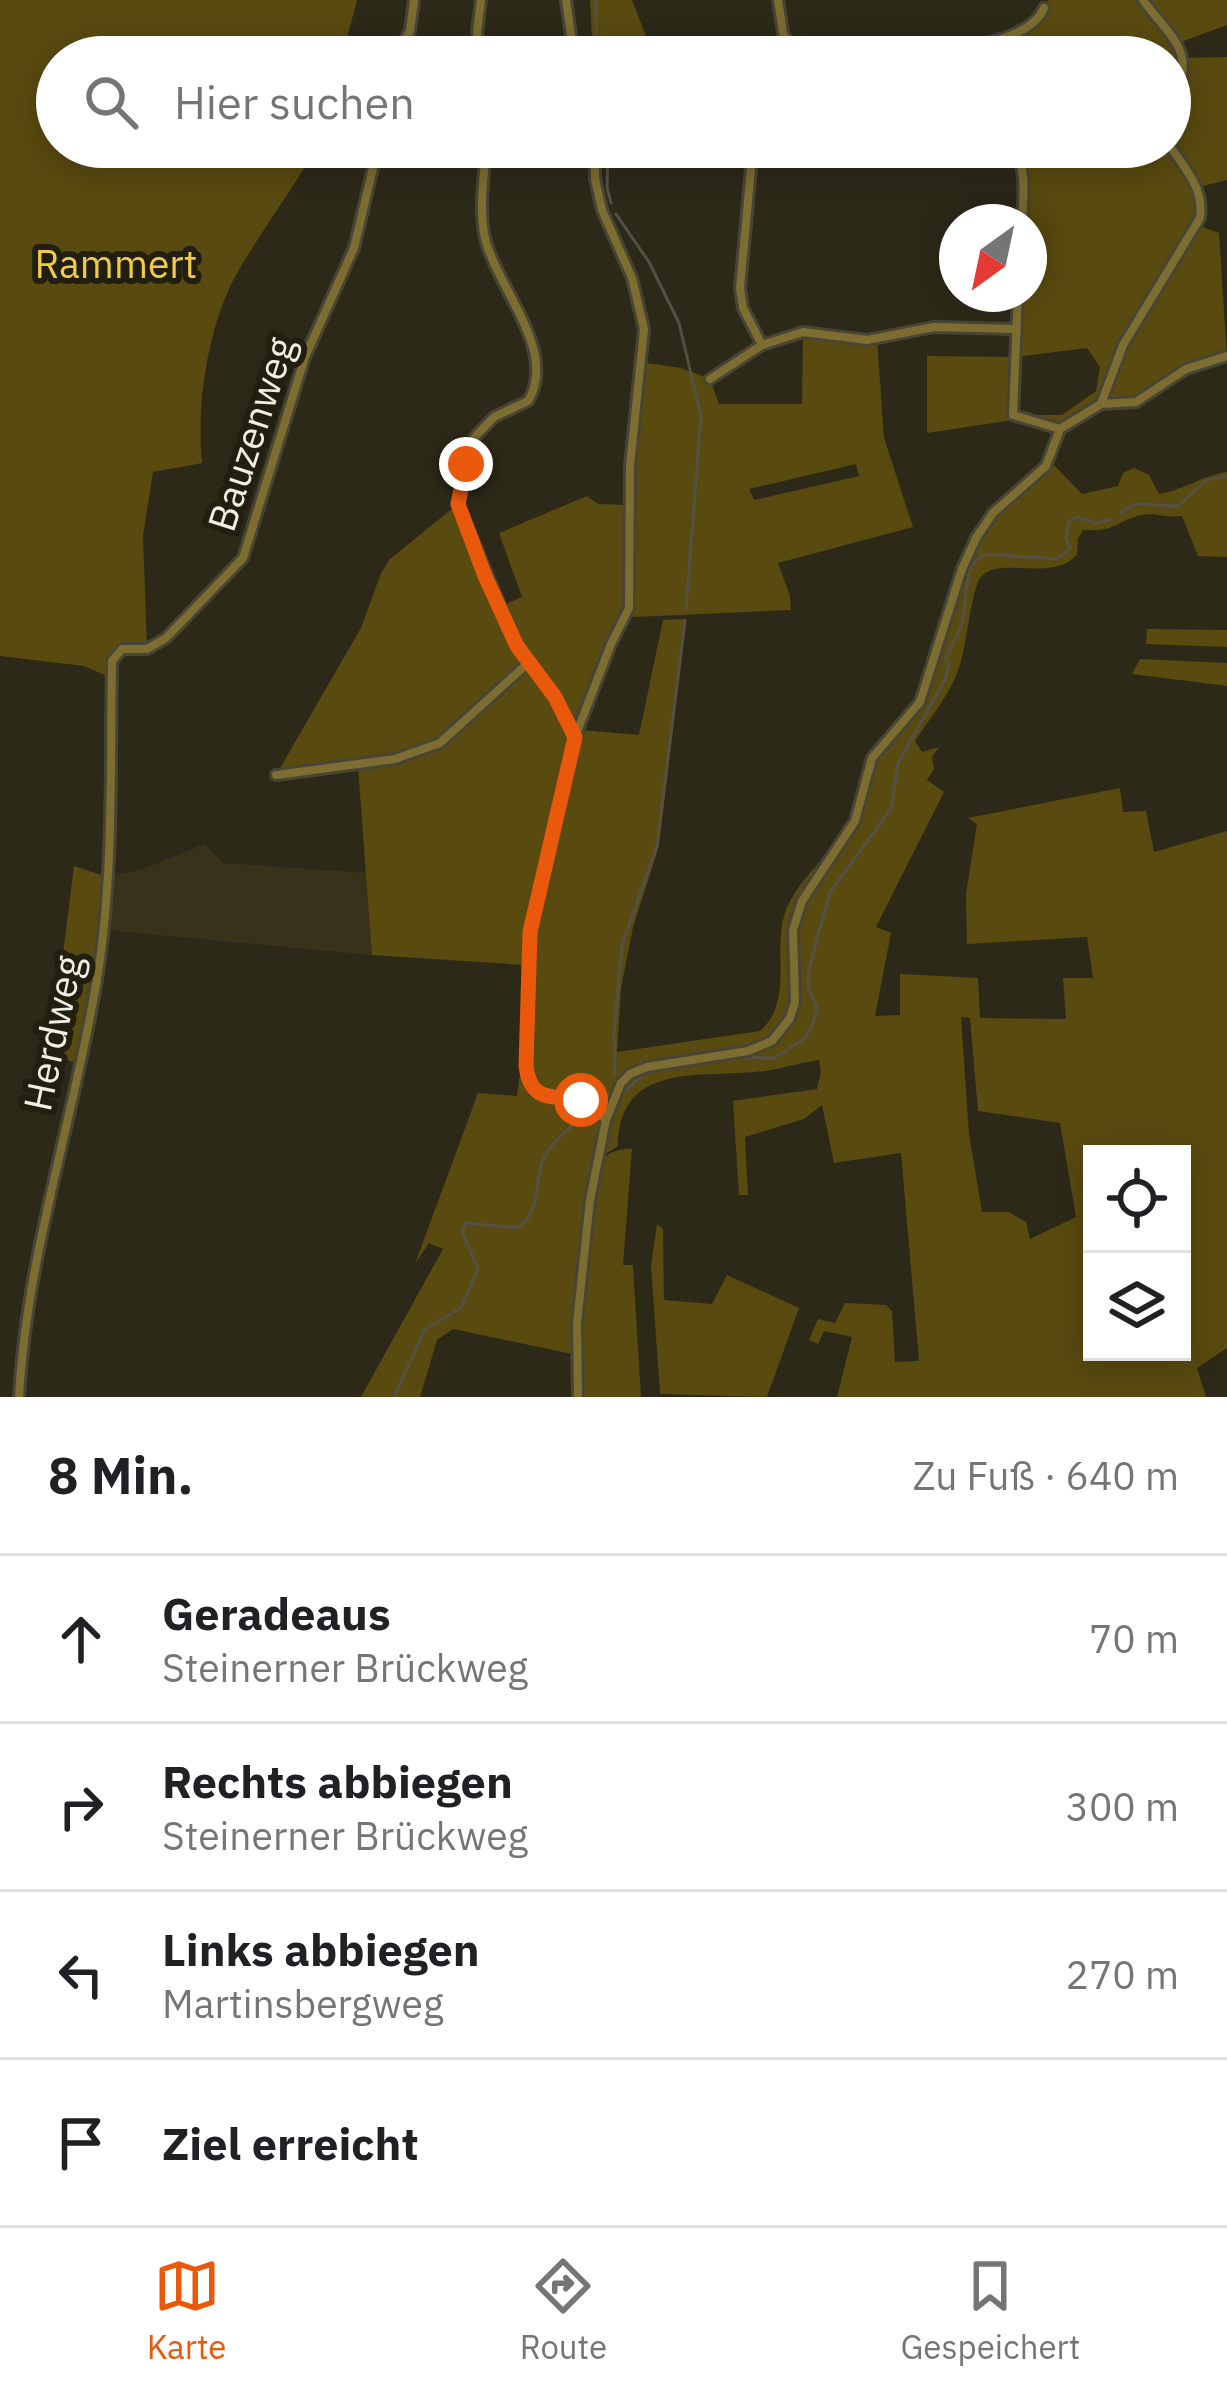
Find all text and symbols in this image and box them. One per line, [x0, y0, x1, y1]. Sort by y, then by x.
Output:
search box [36, 36, 1191, 168]
icon: search [78, 69, 144, 135]
text: Hier suchen [174, 73, 415, 131]
north arrow [939, 204, 1047, 312]
park label: Rammert [34, 238, 198, 289]
street label: Bauzenweg [195, 330, 306, 537]
route end [439, 437, 493, 491]
street label: Herdweg [11, 950, 94, 1115]
route start [554, 1073, 608, 1127]
map controls [1083, 1145, 1191, 1361]
button: locate [1083, 1145, 1191, 1253]
button: layers [1083, 1253, 1191, 1361]
text: 8 Min. [48, 1442, 193, 1508]
text: Zu Fuß · 640 m [913, 1450, 1179, 1501]
text: Geradeaus [162, 1584, 391, 1642]
icon: ahead [48, 1606, 114, 1672]
text: 70 m [1089, 1613, 1179, 1664]
text: Steinerner Brückweg [162, 1642, 528, 1693]
text: Rechts abbiegen [162, 1752, 513, 1810]
icon: right [48, 1774, 114, 1840]
text: 300 m [1066, 1781, 1179, 1832]
text: Steinerner Brückweg [162, 1810, 528, 1861]
text: Links abbiegen [162, 1920, 480, 1978]
icon: left [48, 1942, 114, 2008]
text: 270 m [1066, 1949, 1179, 2000]
text: Martinsbergweg [162, 1978, 444, 2029]
icon: arrive [48, 2110, 114, 2176]
text: Ziel erreicht [162, 2114, 419, 2172]
tab: Karte [147, 2253, 227, 2368]
tab: Route [520, 2253, 607, 2368]
tab: Gespeichert [900, 2253, 1080, 2368]

